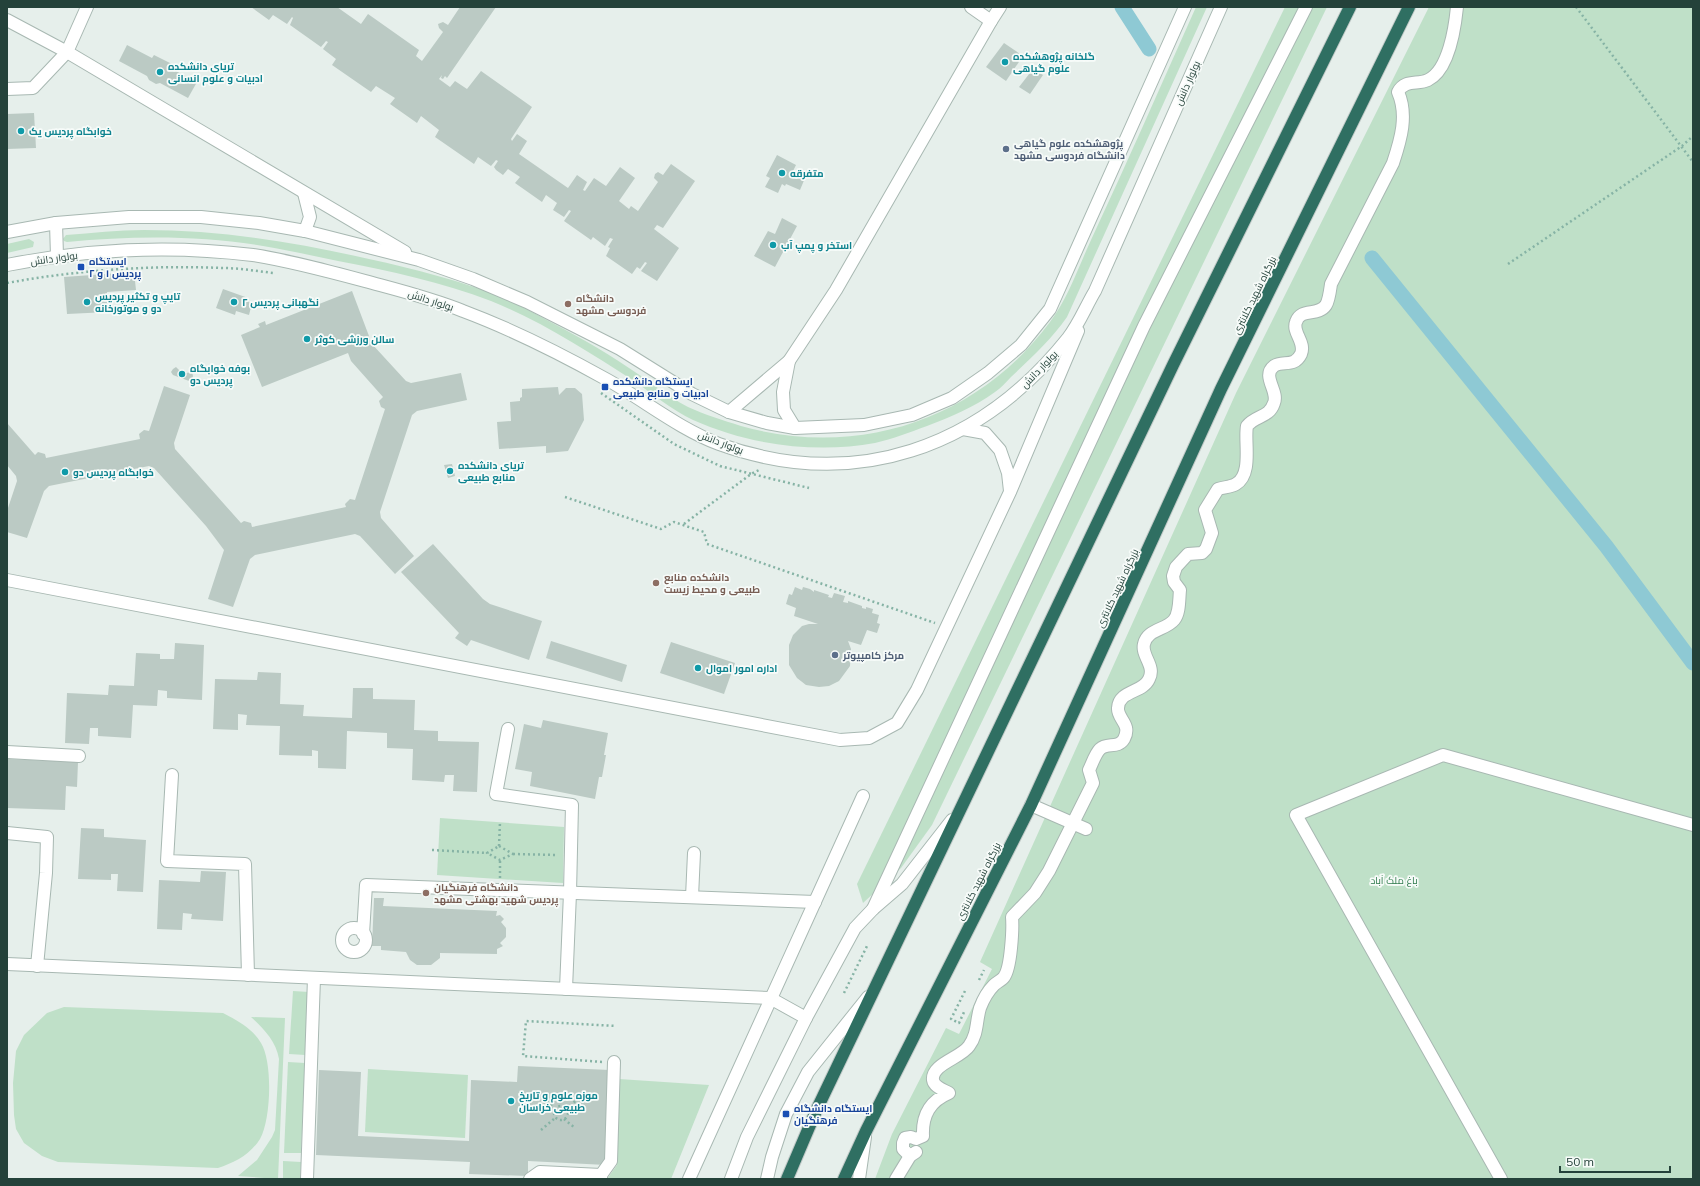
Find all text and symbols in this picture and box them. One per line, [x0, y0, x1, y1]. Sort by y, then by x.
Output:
place label: گلخانه پژوهشکده علوم گیاهی [1013, 50, 1095, 76]
marker: گلخانه پژوهشکده علوم گیاهی [1000, 57, 1010, 67]
street label: بولوار دانش [1172, 59, 1203, 108]
place label: تریای دانشکده ادبیات و علوم انسانی [168, 60, 263, 86]
marker: تریای دانشکده ادبیات و علوم انسانی [155, 67, 165, 77]
place label: خوابگاه پردیس یک [29, 125, 112, 139]
marker: خوابگاه پردیس یک [16, 126, 26, 136]
place label: پژوهشکده علوم گیاهی دانشگاه فردوسی مشهد [1014, 137, 1125, 162]
marker: پژوهشکده علوم گیاهی دانشگاه فردوسی مشهد [1001, 144, 1011, 154]
place label: متفرقه [790, 167, 824, 180]
marker: متفرقه [777, 168, 787, 178]
place label: استخر و پمپ آب [781, 239, 852, 253]
marker: استخر و پمپ آب [768, 240, 778, 250]
street label: بولوار دانش [30, 249, 79, 268]
street label: بزرگراه شهید کلانتری [1230, 254, 1279, 336]
place label: ایستگاه پردیس ۱ و ۲ [89, 255, 142, 281]
marker: ایستگاه پردیس ۱ و ۲ [76, 262, 86, 272]
street label: بولوار دانش [406, 287, 455, 314]
place label: تایپ و تکثیر پردیس دو و موتورخانه [95, 290, 181, 315]
place label: دانشگاه فردوسی مشهد [576, 292, 646, 317]
place label: نگهبانی پردیس ۲ [242, 296, 319, 310]
marker: تایپ و تکثیر پردیس دو و موتورخانه [82, 297, 92, 307]
marker: نگهبانی پردیس ۲ [229, 297, 239, 307]
marker: دانشگاه فردوسی مشهد [563, 299, 573, 309]
place label: سالن ورزشی کوثر [314, 333, 394, 346]
marker: سالن ورزشی کوثر [302, 334, 312, 344]
street label: بولوار دانش [1018, 348, 1061, 391]
place label: بوفه خوابگاه پردیس دو [190, 362, 250, 388]
marker: بوفه خوابگاه پردیس دو [177, 369, 187, 379]
place label: ایستگاه دانشکده ادبیات و منابع طبیعی [613, 375, 709, 401]
marker: ایستگاه دانشکده ادبیات و منابع طبیعی [600, 382, 610, 392]
street label: بولوار دانش [696, 428, 745, 457]
place label: تریای دانشکده منابع طبیعی [458, 459, 524, 485]
place label: خوابگاه پردیس دو [73, 466, 154, 480]
marker: تریای دانشکده منابع طبیعی [445, 466, 455, 476]
marker: خوابگاه پردیس دو [60, 467, 70, 477]
street label: بزرگراه شهید کلانتری [1093, 547, 1141, 630]
place label: دانشکده منابع طبیعی و محیط زیست [664, 571, 760, 596]
marker: دانشکده منابع طبیعی و محیط زیست [651, 578, 661, 588]
place label: مرکز کامپیوتر [842, 649, 904, 662]
marker: مرکز کامپیوتر [830, 650, 840, 660]
place label: اداره امور اموال [706, 662, 777, 675]
marker: اداره امور اموال [693, 663, 703, 673]
street label: بزرگراه شهید کلانتری [953, 840, 1004, 922]
park label: باغ ملک آباد [1370, 874, 1418, 887]
place label: دانشگاه فرهنگیان پردیس شهید بهشتی مشهد [434, 881, 559, 907]
marker: دانشگاه فرهنگیان پردیس شهید بهشتی مشهد [421, 888, 431, 898]
place label: موزه علوم و تاریخ طبیعی خراسان [519, 1089, 598, 1114]
marker: موزه علوم و تاریخ طبیعی خراسان [506, 1096, 516, 1106]
place label: ایستگاه دانشگاه فرهنگیان [794, 1102, 872, 1127]
marker: ایستگاه دانشگاه فرهنگیان [781, 1109, 791, 1119]
scale bar [1560, 1148, 1670, 1174]
text: 50 m [1566, 1154, 1594, 1169]

